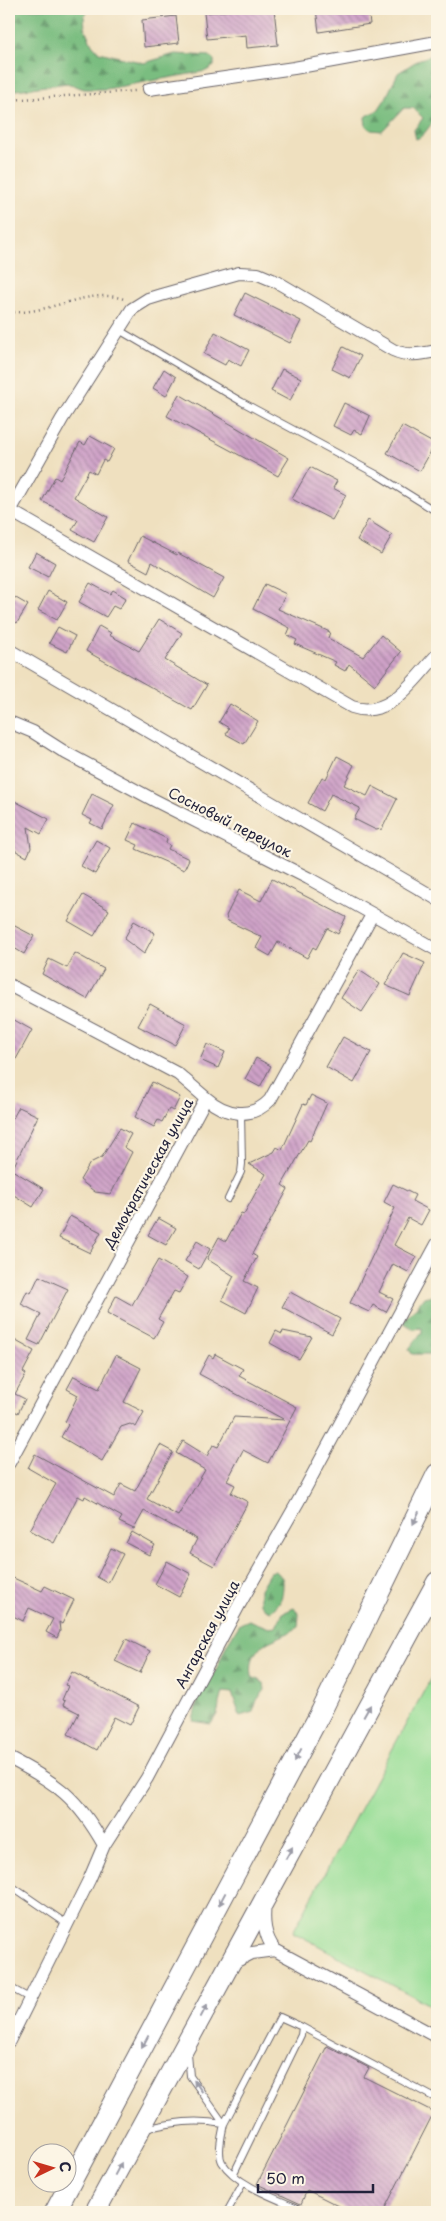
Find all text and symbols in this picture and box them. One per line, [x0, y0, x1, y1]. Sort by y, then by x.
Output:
street label: Сосновый переулок [165, 782, 296, 863]
street label: Демократическая улица [97, 1094, 198, 1253]
one-way arrow [412, 1511, 420, 1525]
street label: Ангарская улица [170, 1576, 245, 1692]
one-way arrow [363, 1703, 371, 1718]
one-way arrow [294, 1749, 303, 1762]
one-way arrow [285, 1846, 293, 1861]
one-way arrow [218, 1891, 226, 1906]
one-way arrow [200, 2004, 208, 2018]
one-way arrow [141, 2035, 150, 2049]
one-way arrow [193, 2079, 203, 2093]
north arrow [28, 2144, 78, 2194]
text: С [55, 2161, 76, 2173]
scale bar [258, 2161, 374, 2193]
one-way arrow [114, 2162, 122, 2177]
text: 50 m [266, 2166, 305, 2189]

